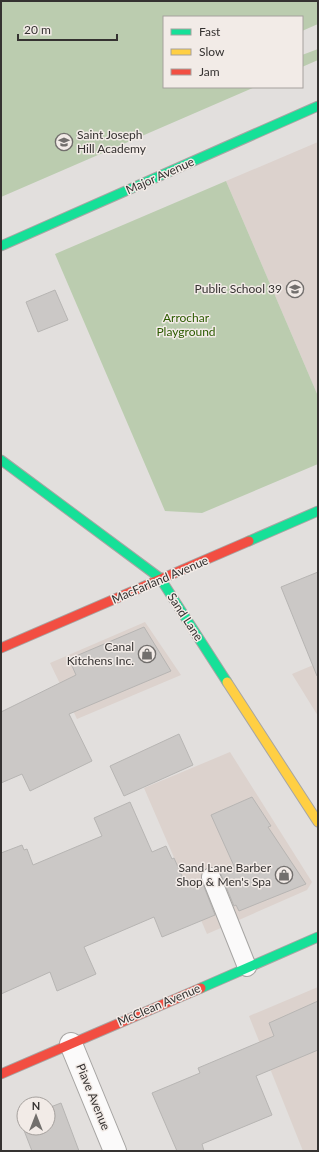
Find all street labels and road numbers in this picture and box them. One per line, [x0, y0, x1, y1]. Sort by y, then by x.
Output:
street label: Major Avenue [123, 154, 196, 197]
street label: MacFarland Avenue [109, 552, 210, 607]
street label: Sand Lane [164, 590, 206, 643]
street label: McClean Avenue [115, 980, 203, 1029]
street label: Piave Avenue [73, 1061, 114, 1132]

